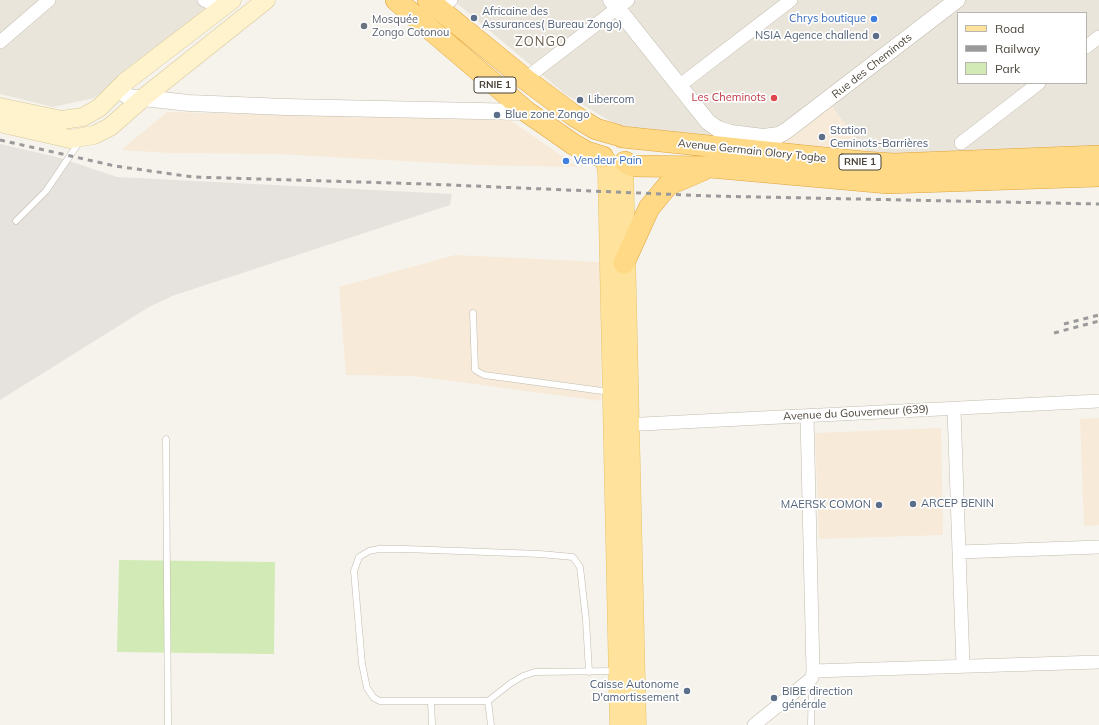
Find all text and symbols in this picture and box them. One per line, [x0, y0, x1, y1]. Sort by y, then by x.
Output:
place label: Africaine des Assurances( Bureau Zongo) [482, 5, 622, 31]
place label: Chrys boutique [789, 12, 866, 26]
legend [957, 12, 1087, 84]
place label: Mosquée Zongo Cotonou [372, 13, 449, 39]
marker: Africaine des Assurances( Bureau Zongo) [469, 13, 479, 23]
marker: Chrys boutique [869, 14, 879, 24]
marker: Mosquée Zongo Cotonou [359, 21, 369, 31]
text: Road [995, 21, 1024, 36]
place label: NSIA Agence challend [755, 29, 868, 43]
street label: Rue des Cheminots [829, 31, 915, 101]
marker: NSIA Agence challend [871, 31, 881, 41]
district label: ZONGO [515, 34, 567, 50]
text: Railway [995, 41, 1040, 56]
text: Park [995, 61, 1020, 76]
road number: RNIE 1 [474, 77, 516, 93]
place label: Les Cheminots [692, 91, 766, 105]
place label: Libercom [588, 93, 634, 107]
marker: Les Cheminots [769, 93, 779, 103]
marker: Libercom [575, 95, 585, 105]
place label: Blue zone Zongo [505, 108, 590, 122]
marker: Blue zone Zongo [492, 110, 502, 120]
place label: Station Ceminots-Barrières [830, 124, 928, 150]
marker: Station Ceminots-Barrières [817, 132, 827, 142]
street label: Avenue Germain Olory Togbe [677, 137, 827, 165]
place label: Vendeur Pain [574, 154, 642, 168]
road number: RNIE 1 [839, 154, 881, 170]
marker: Vendeur Pain [561, 156, 571, 166]
street label: Avenue du Gouverneur (639) [783, 403, 929, 423]
place label: ARCEP BENIN [921, 497, 994, 511]
place label: MAERSK COMON [781, 498, 871, 512]
marker: ARCEP BENIN [908, 499, 918, 509]
marker: MAERSK COMON [874, 500, 884, 510]
place label: Caisse Autonome D'amortissement [590, 678, 679, 704]
place label: BIBE direction générale [782, 685, 853, 711]
marker: Caisse Autonome D'amortissement [682, 686, 692, 696]
marker: BIBE direction générale [769, 693, 779, 703]

